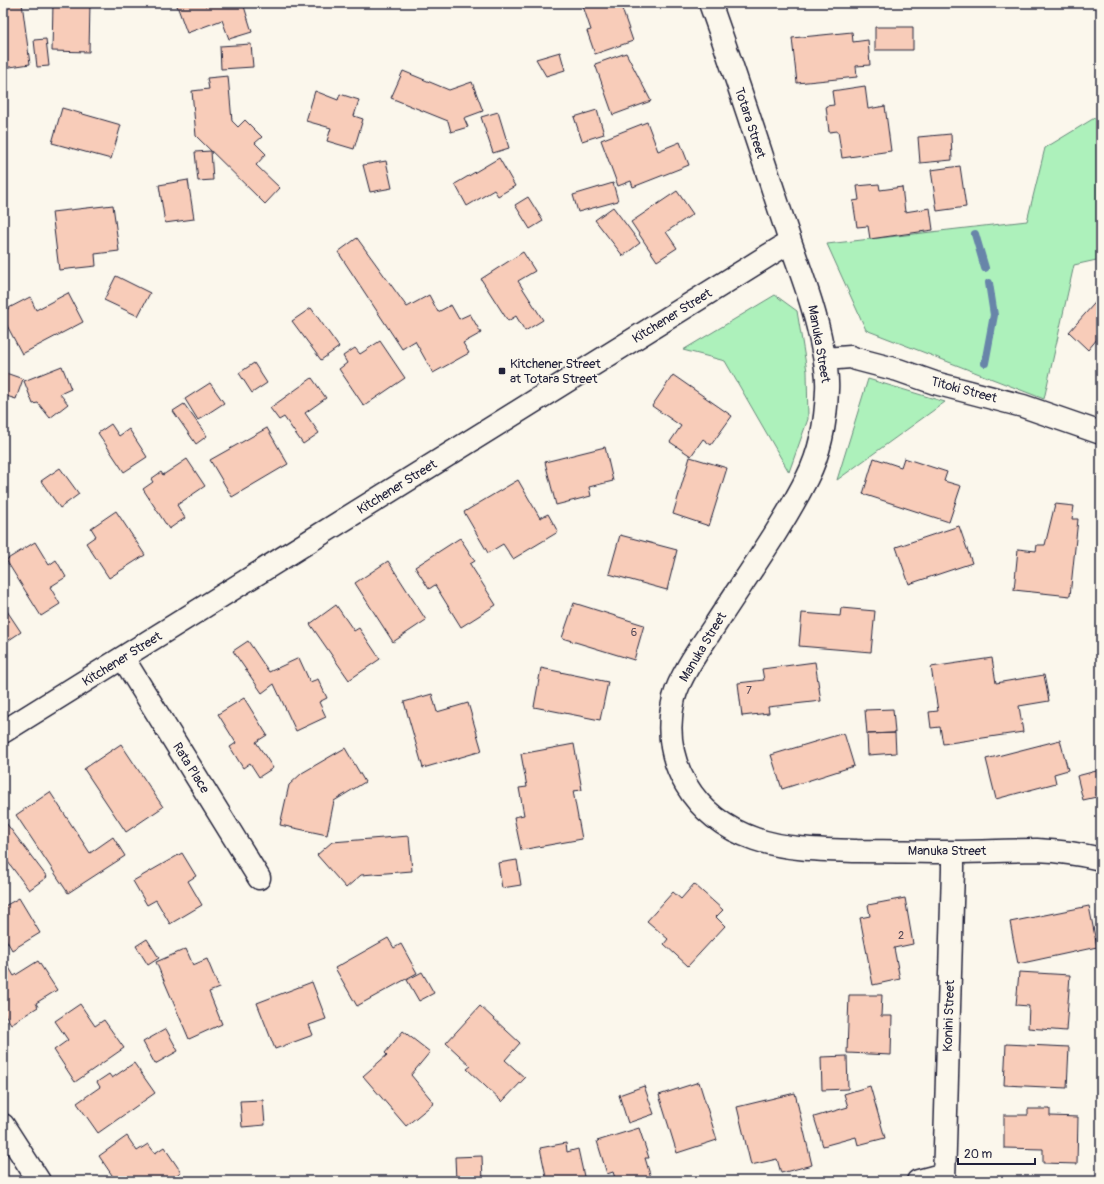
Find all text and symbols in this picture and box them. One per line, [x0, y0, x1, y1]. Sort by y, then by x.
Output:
street label: Totara Street [731, 85, 769, 161]
street label: Kitchener Street [629, 285, 715, 347]
street label: Manuka Street [804, 304, 834, 385]
place label: Kitchener Street at Totara Street [510, 356, 601, 387]
marker: Kitchener Street at Totara Street [497, 366, 507, 376]
street label: Titoki Street [929, 374, 999, 407]
street label: Kitchener Street [354, 456, 440, 518]
street label: Manuka Street [676, 609, 730, 685]
house number: 6 [631, 626, 637, 639]
street label: Kitchener Street [79, 628, 165, 690]
house number: 7 [746, 684, 752, 697]
street label: Rata Place [169, 740, 213, 797]
street label: Manuka Street [908, 843, 987, 859]
house number: 2 [898, 929, 904, 942]
street label: Konini Street [940, 979, 958, 1052]
scale bar [958, 1140, 1035, 1166]
text: 20 m [964, 1147, 993, 1162]

